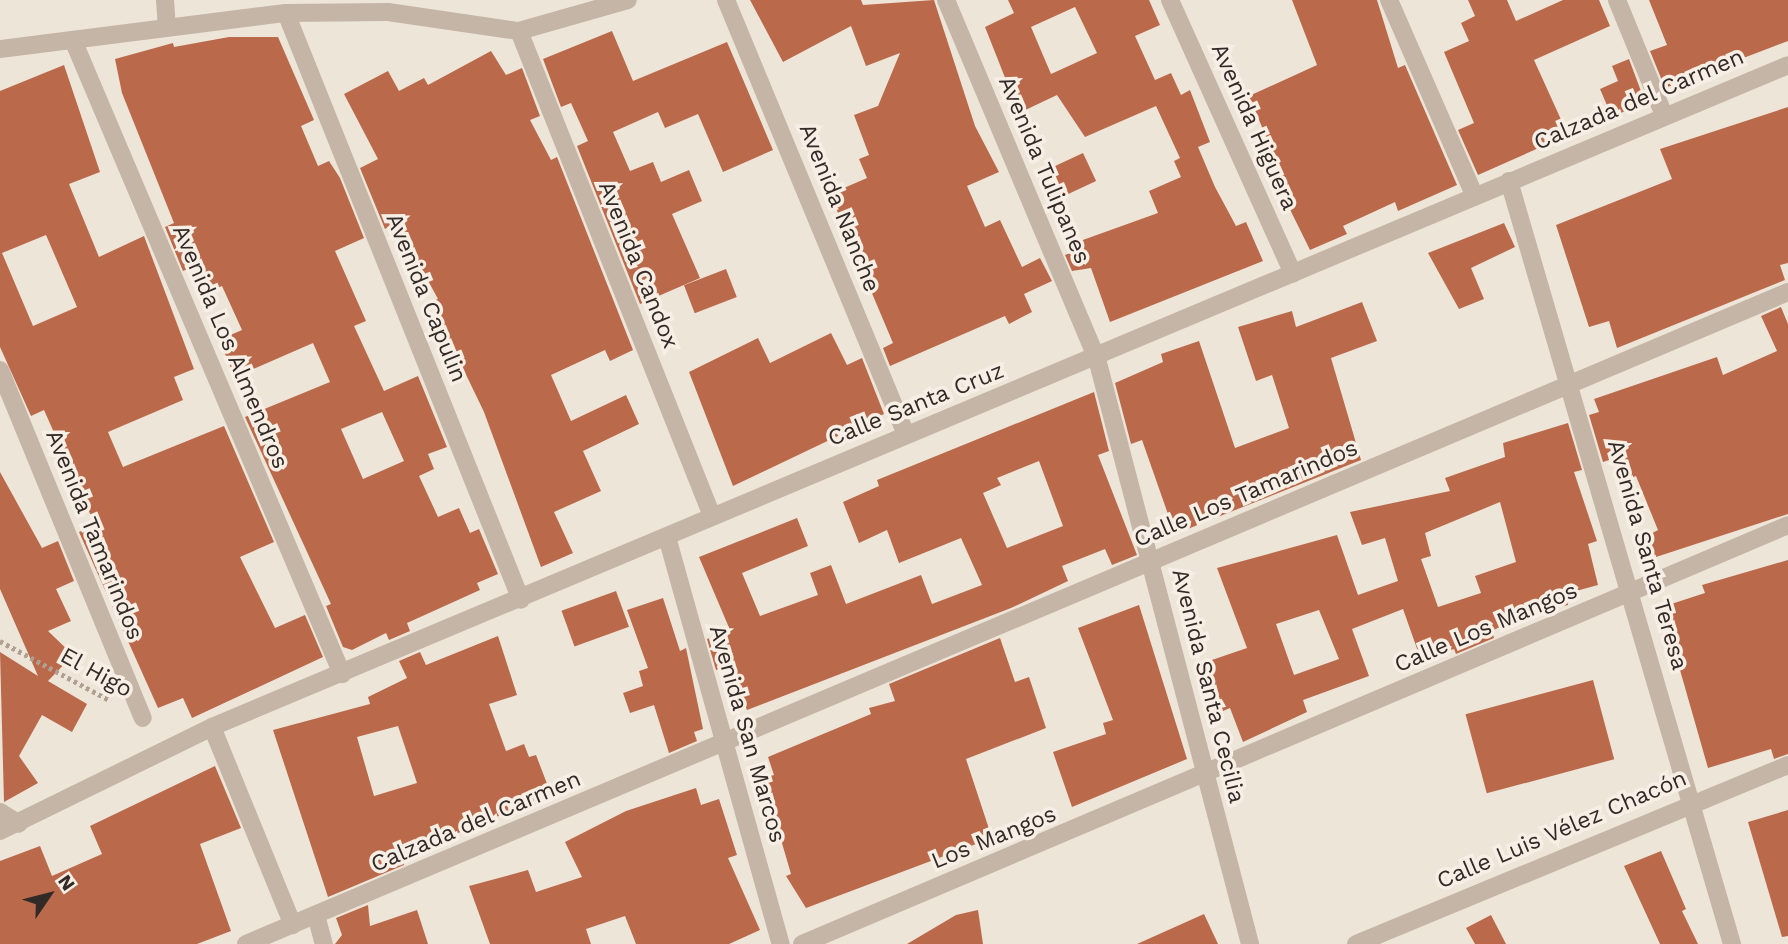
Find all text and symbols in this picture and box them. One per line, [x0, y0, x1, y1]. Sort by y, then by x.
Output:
street label: Avenida Higuera [1205, 39, 1303, 215]
street label: Calzada del Carmen [1529, 43, 1749, 157]
street label: Avenida Tulipanes [992, 72, 1096, 268]
street label: Avenida Nanche [793, 120, 885, 296]
street label: Avenida Candox [592, 177, 684, 353]
street label: Avenida Capulin [379, 209, 473, 387]
street label: Avenida Los Almendros [166, 220, 294, 474]
street label: Calle Santa Cruz [824, 357, 1008, 453]
street label: Avenida Tamarindos [39, 426, 149, 644]
street label: Calle Los Tamarindos [1130, 434, 1362, 554]
street label: Avenida Santa Teresa [1601, 436, 1693, 674]
street label: Avenida Santa Cecilia [1165, 565, 1251, 807]
street label: Calle Los Mangos [1390, 577, 1582, 679]
street label: Avenida San Marcos [703, 622, 791, 846]
street label: El Higo [55, 642, 137, 704]
street label: Calzada del Carmen [366, 765, 586, 879]
street label: Calle Luis Vélez Chacón [1433, 765, 1691, 895]
street label: Los Mangos [928, 800, 1060, 876]
north arrow [14, 860, 84, 930]
text: N [53, 870, 80, 895]

